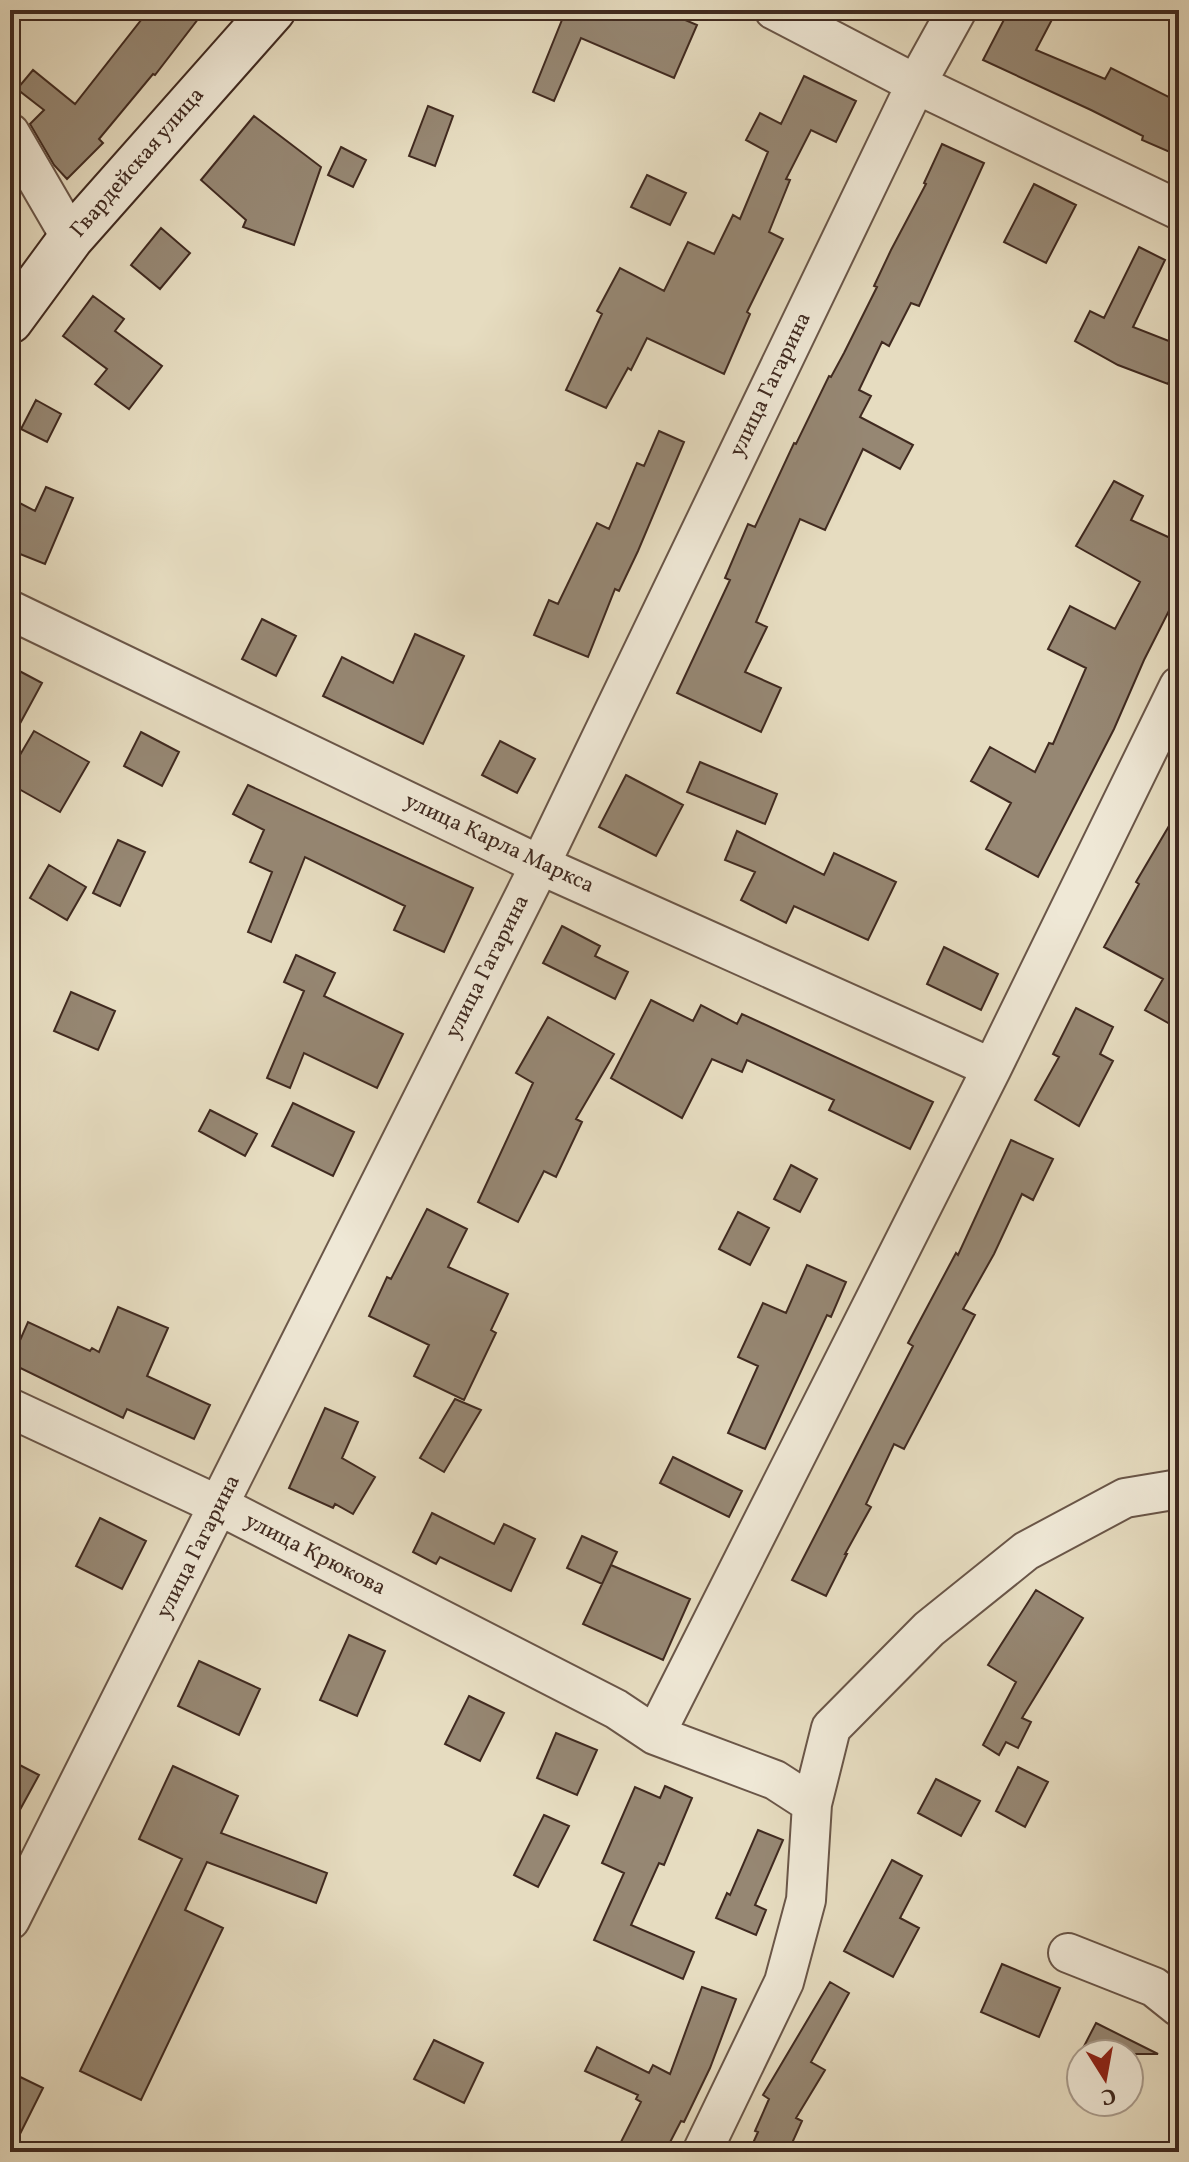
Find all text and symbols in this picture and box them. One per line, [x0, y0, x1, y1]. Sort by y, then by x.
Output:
street label: Гвардейская улица [64, 81, 212, 245]
street label: улица Гагарина [722, 307, 820, 463]
street label: улица Карла Маркса [399, 786, 599, 902]
street label: улица Гагарина [438, 890, 538, 1044]
street label: улица Гагарина [149, 1470, 249, 1624]
street label: улица Крюкова [239, 1506, 391, 1604]
north arrow [1065, 2038, 1145, 2118]
text: С [1098, 2079, 1118, 2112]

